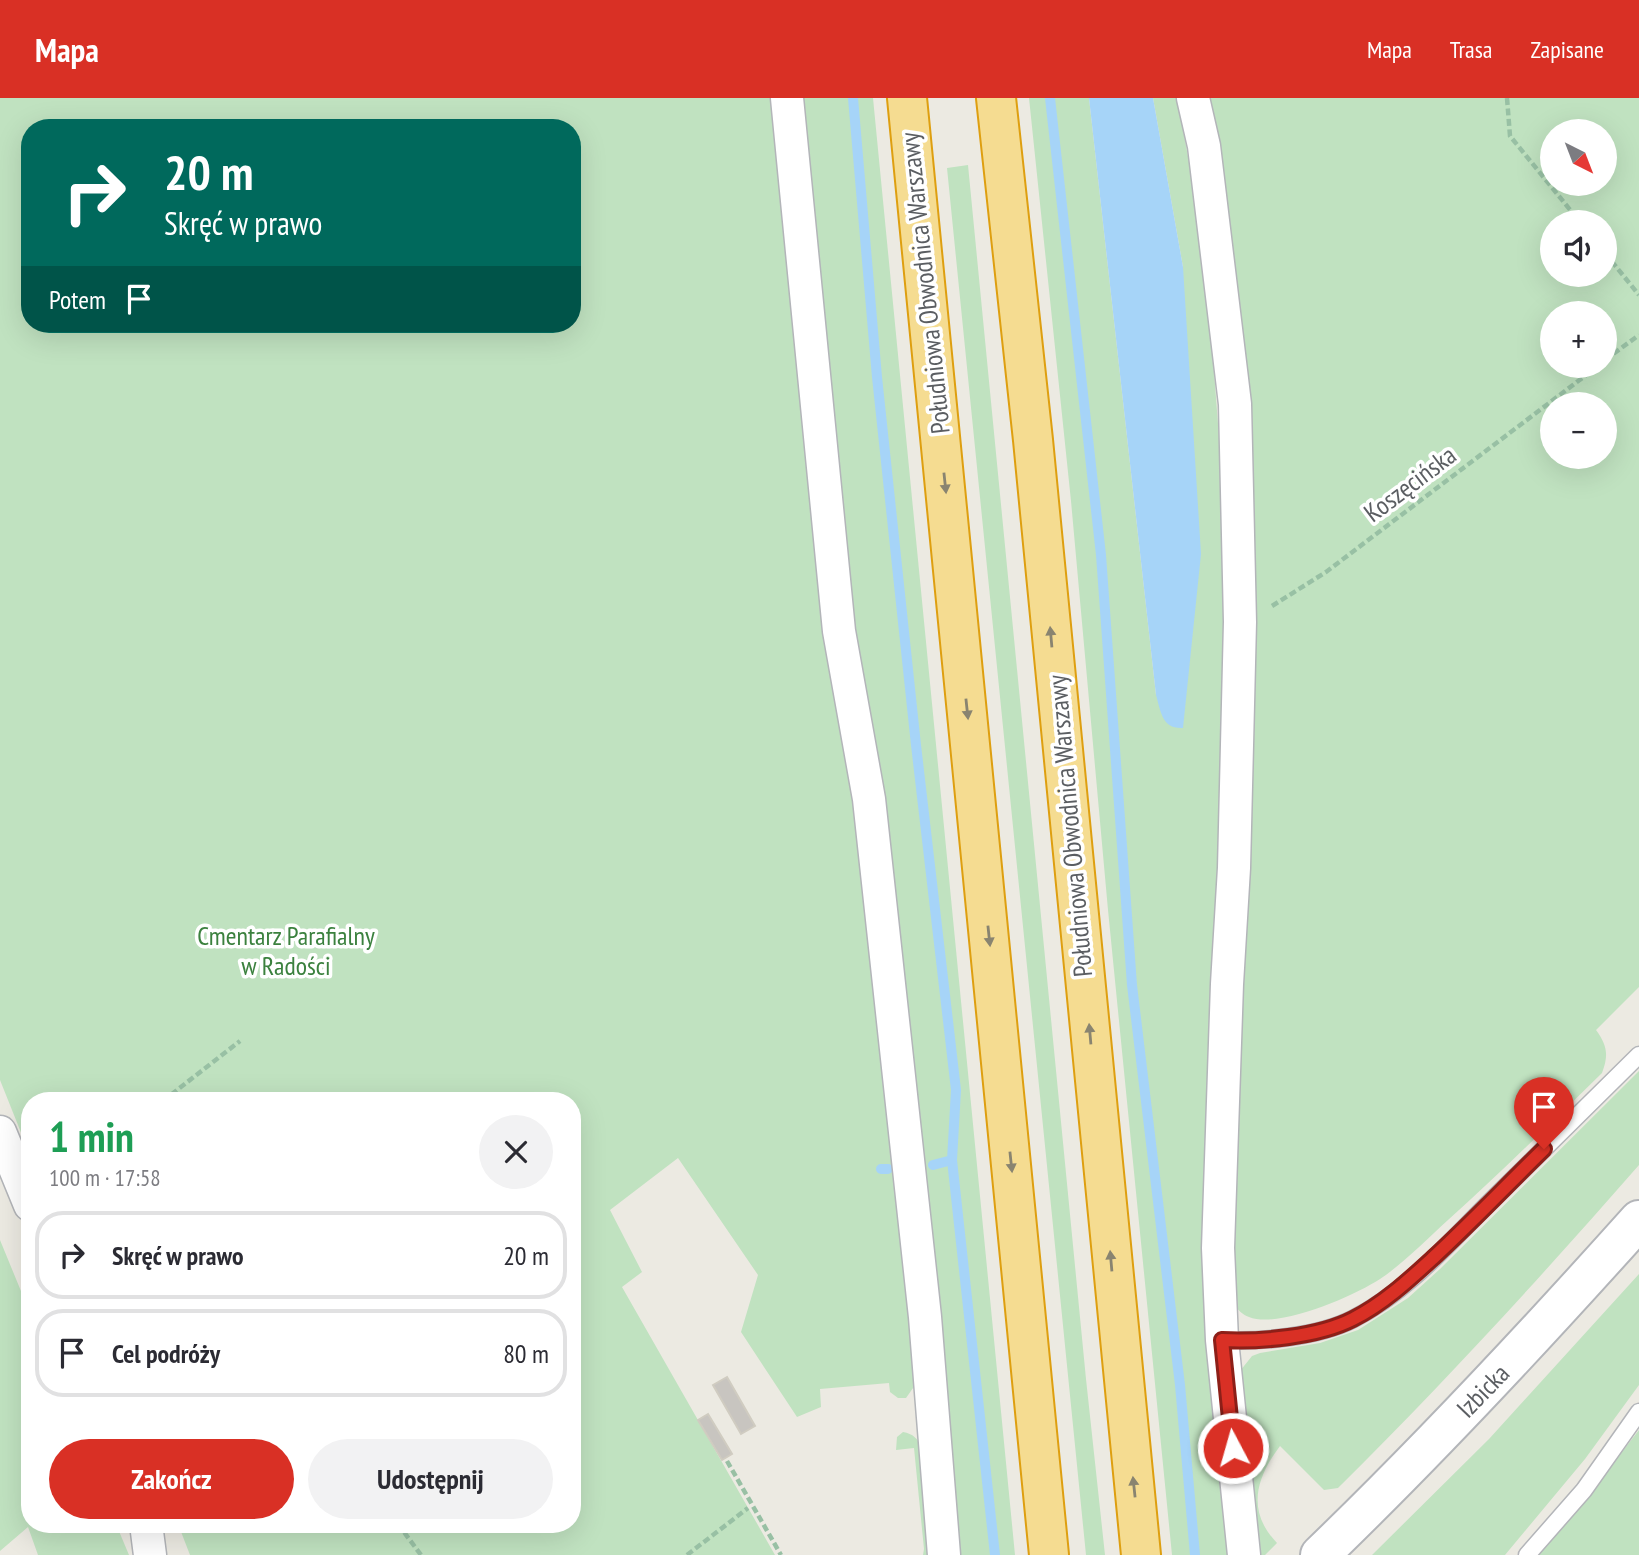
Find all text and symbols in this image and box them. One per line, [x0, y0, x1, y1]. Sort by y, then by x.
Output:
text: Mapa [35, 28, 99, 71]
text: Mapa [1367, 34, 1412, 65]
text: Trasa [1450, 34, 1492, 65]
text: Zapisane [1530, 34, 1604, 65]
north arrow [1540, 119, 1617, 196]
map controls [1540, 119, 1617, 469]
street label: Południowa Obwodnica Warszawy [892, 130, 957, 435]
text: 20 m [164, 140, 253, 204]
icon: right [49, 147, 140, 238]
text: Skręć w prawo [164, 202, 322, 244]
button: sound [1540, 210, 1617, 287]
icon: arrive [120, 280, 158, 318]
text: Potem [49, 283, 106, 316]
button: + [1540, 301, 1617, 378]
button: − [1540, 392, 1617, 469]
street label: Koszęcińska [1357, 438, 1462, 529]
one-way arrow [939, 472, 950, 494]
one-way arrow [1046, 626, 1057, 648]
street label: Południowa Obwodnica Warszawy [1040, 674, 1099, 978]
one-way arrow [961, 699, 972, 721]
park label: Cmentarz Parafialny w Radości [197, 919, 375, 982]
one-way arrow [984, 925, 995, 947]
one-way arrow [1084, 1023, 1095, 1045]
pin [1514, 1077, 1574, 1149]
icon: arrive [1525, 1088, 1563, 1126]
text: 1 min [49, 1109, 134, 1164]
button: close [479, 1115, 553, 1189]
one-way arrow [1006, 1151, 1017, 1173]
text: 100 m · 17:58 [49, 1163, 161, 1192]
icon: right [53, 1236, 91, 1274]
text: Skręć w prawo [112, 1239, 243, 1272]
text: 20 m [503, 1239, 549, 1272]
one-way arrow [1106, 1250, 1117, 1272]
icon: arrive [53, 1334, 91, 1372]
text: Cel podróży [112, 1337, 220, 1370]
text: 80 m [503, 1337, 549, 1370]
street label: Izbicka [1449, 1357, 1516, 1424]
position arrow [1196, 1411, 1270, 1485]
button: Zakończ [49, 1439, 294, 1519]
button: Udostępnij [308, 1439, 553, 1519]
one-way arrow [1128, 1476, 1139, 1498]

